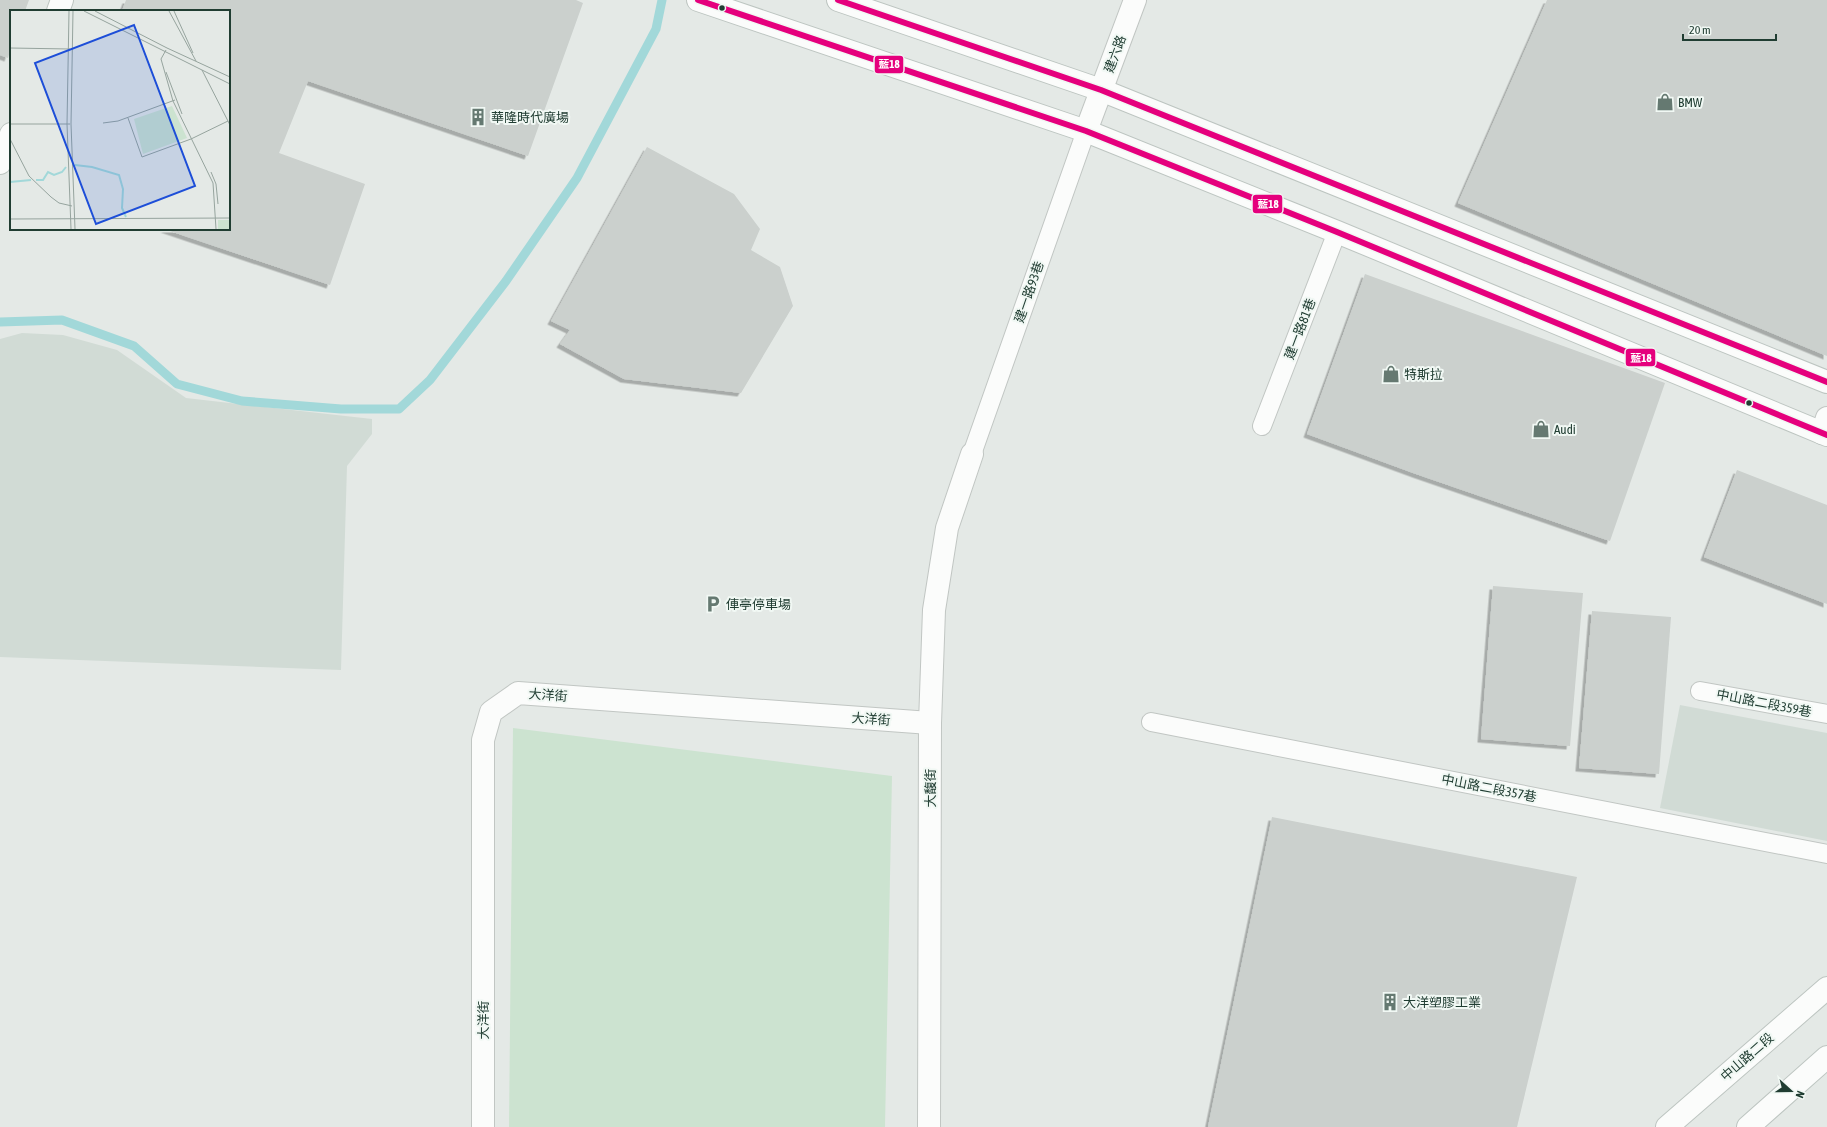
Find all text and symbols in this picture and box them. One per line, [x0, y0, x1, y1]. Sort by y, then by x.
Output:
unlabelled marker [717, 3, 727, 13]
inset map [10, 10, 230, 230]
scale bar [1683, 16, 1776, 42]
text: 20 m [1689, 23, 1711, 37]
street label: 建六路 [1101, 33, 1129, 75]
line badge: 藍18 [874, 55, 904, 74]
text: 藍18 [878, 58, 900, 70]
shop icon: BMW [1655, 92, 1675, 112]
place label: BMW [1678, 95, 1703, 110]
building icon: 華隆時代廣場 [468, 107, 488, 127]
place label: 華隆時代廣場 [491, 110, 569, 125]
line badge: 藍18 [1252, 194, 1283, 214]
text: 藍18 [1257, 198, 1279, 210]
street label: 建一路93巷 [1011, 259, 1047, 325]
street label: 建一路81巷 [1281, 296, 1319, 362]
line badge: 藍18 [1625, 348, 1656, 367]
text: 藍18 [1630, 352, 1652, 364]
shop icon: 特斯拉 [1381, 364, 1401, 384]
place label: 特斯拉 [1404, 367, 1443, 382]
unlabelled marker [1744, 398, 1754, 408]
shop icon: Audi [1531, 419, 1551, 439]
place label: Audi [1554, 422, 1576, 437]
parking icon: 俥亭停車場 [703, 594, 723, 614]
place label: 俥亭停車場 [726, 597, 791, 612]
street label: 大洋街 [528, 686, 568, 704]
street label: 中山路二段359巷 [1715, 686, 1813, 720]
street label: 大洋街 [851, 710, 891, 728]
street label: 大馥街 [923, 768, 938, 808]
street label: 中山路二段357巷 [1440, 771, 1538, 805]
building icon: 大洋塑膠工業 [1380, 992, 1400, 1012]
place label: 大洋塑膠工業 [1403, 995, 1481, 1010]
street label: 大洋街 [476, 1000, 491, 1040]
street label: 中山路二段 [1718, 1030, 1776, 1084]
north arrow [1771, 1071, 1811, 1111]
text: N [1794, 1089, 1807, 1100]

